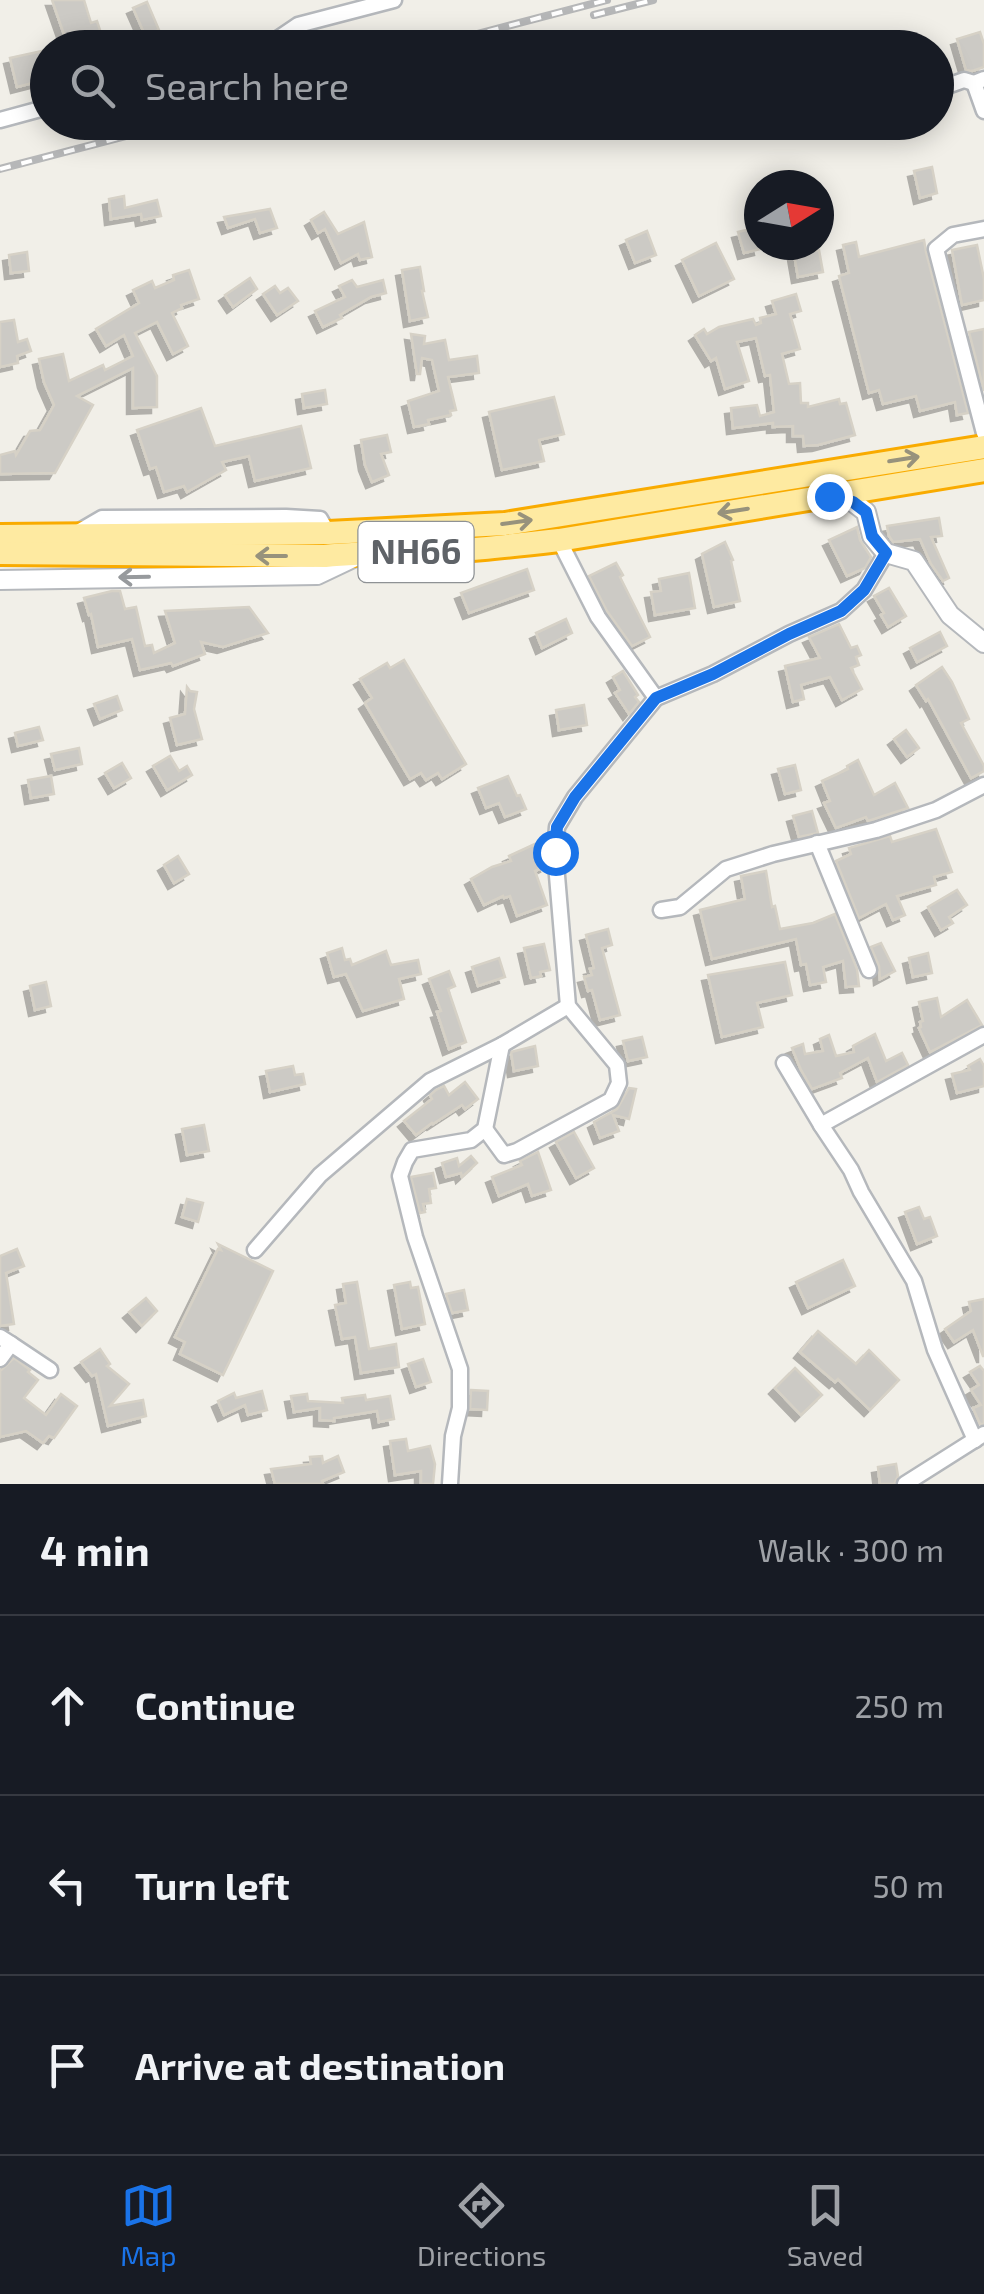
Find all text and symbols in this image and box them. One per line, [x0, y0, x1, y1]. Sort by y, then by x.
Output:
search box [30, 30, 954, 140]
icon: search [65, 58, 120, 113]
text: Search here [145, 62, 349, 108]
north arrow [744, 170, 834, 260]
one-way arrow [888, 450, 920, 468]
route end [807, 474, 853, 520]
one-way arrow [717, 502, 749, 521]
one-way arrow [500, 512, 533, 530]
road number: NH66 [358, 522, 474, 582]
one-way arrow [255, 546, 288, 566]
one-way arrow [119, 568, 151, 587]
route start [533, 830, 579, 876]
text: 4 min [40, 1524, 150, 1574]
text: Walk · 300 m [758, 1530, 944, 1568]
icon: ahead [40, 1678, 95, 1733]
text: Continue [135, 1682, 295, 1728]
text: 250 m [854, 1686, 944, 1724]
icon: left [40, 1858, 95, 1913]
text: Turn left [135, 1862, 290, 1908]
text: 50 m [872, 1866, 944, 1904]
icon: arrive [40, 2038, 95, 2093]
text: Arrive at destination [135, 2042, 505, 2088]
tab: Map [120, 2178, 176, 2272]
tab: Directions [417, 2178, 546, 2272]
tab: Saved [787, 2178, 864, 2272]

